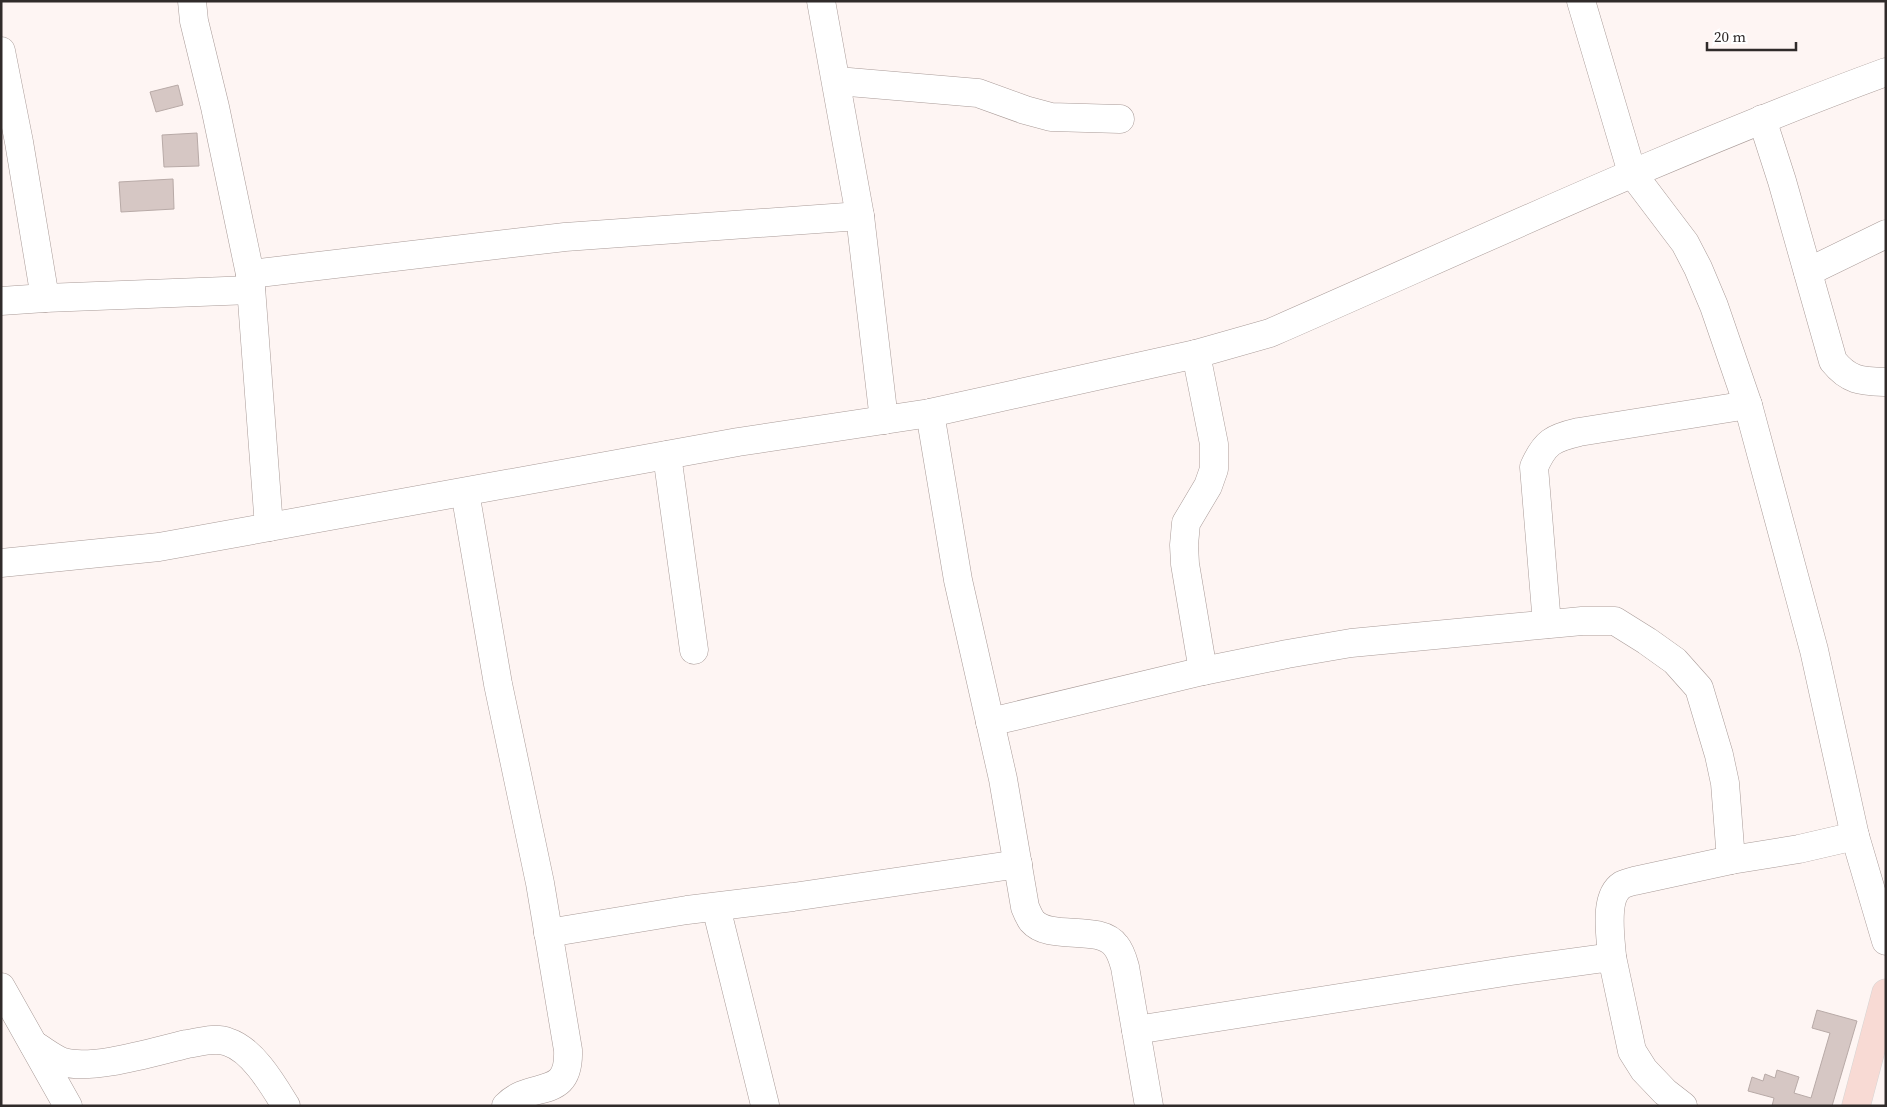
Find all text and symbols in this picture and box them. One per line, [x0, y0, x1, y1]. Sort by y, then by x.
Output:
scale bar [1707, 20, 1796, 52]
text: 20 m [1714, 26, 1746, 47]

